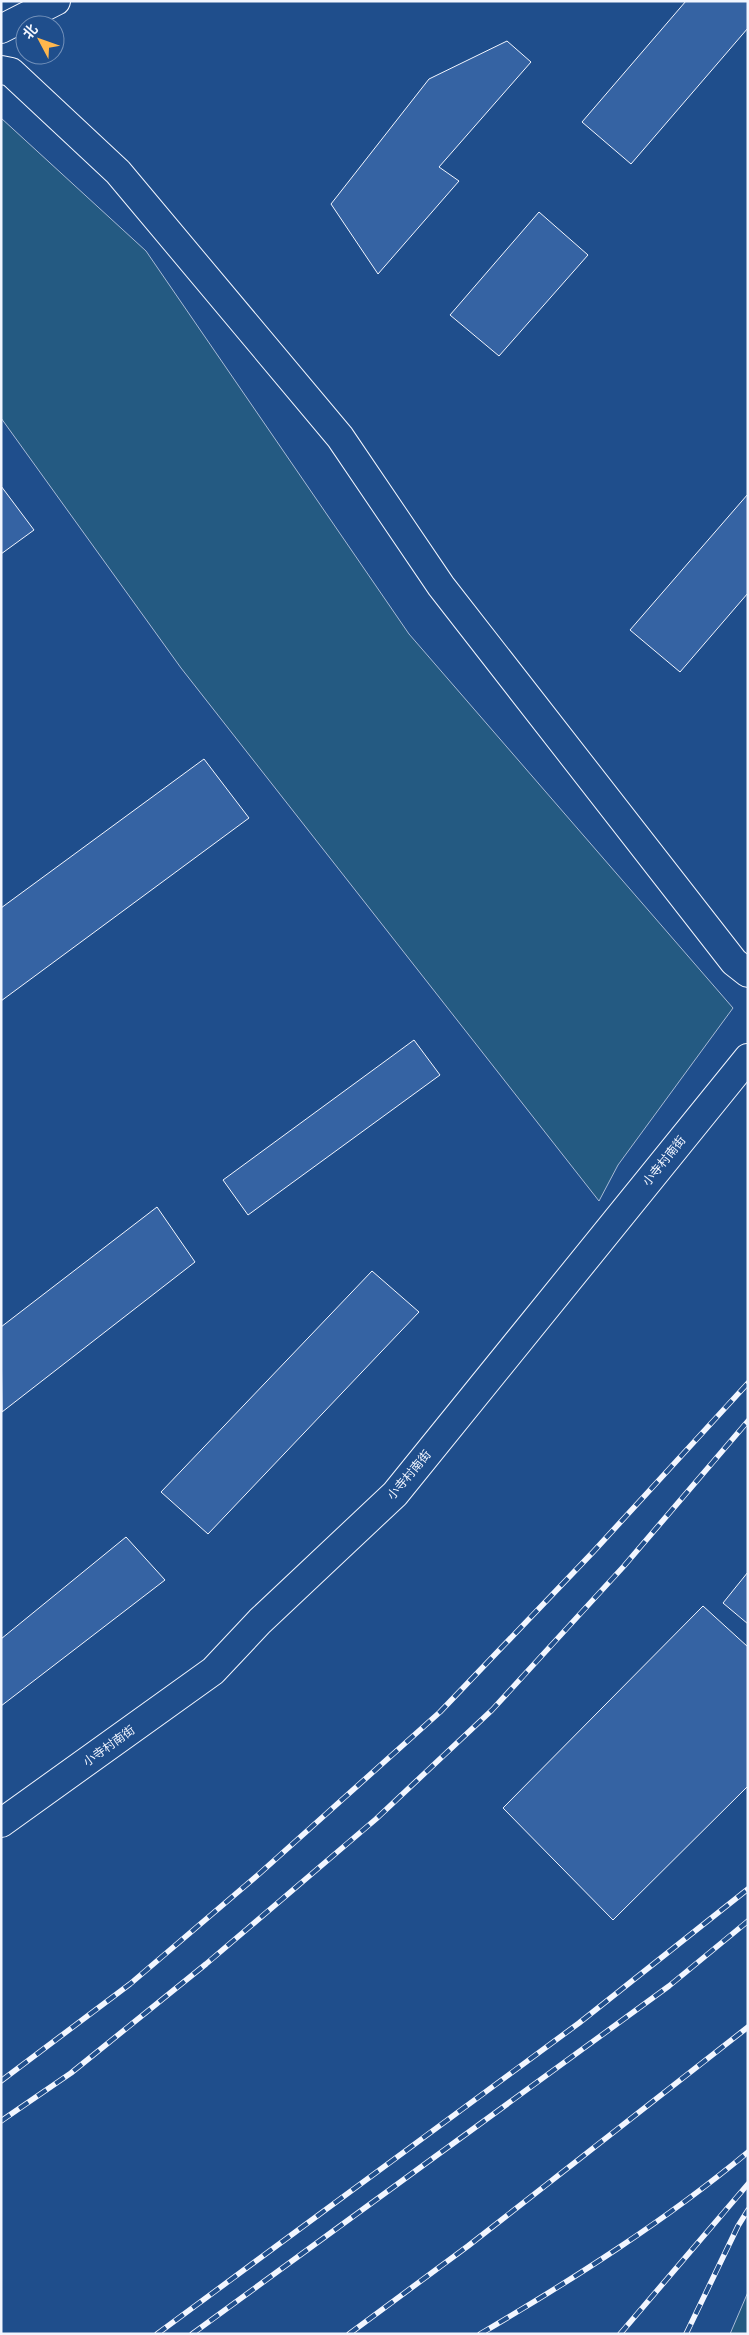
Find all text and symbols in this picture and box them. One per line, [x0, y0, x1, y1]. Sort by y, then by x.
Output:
north arrow [15, 15, 65, 65]
text: 北 [18, 20, 42, 43]
street label: 小寺村南街 [639, 1133, 689, 1189]
street label: 小寺村南街 [384, 1447, 434, 1503]
street label: 小寺村南街 [80, 1722, 138, 1770]

